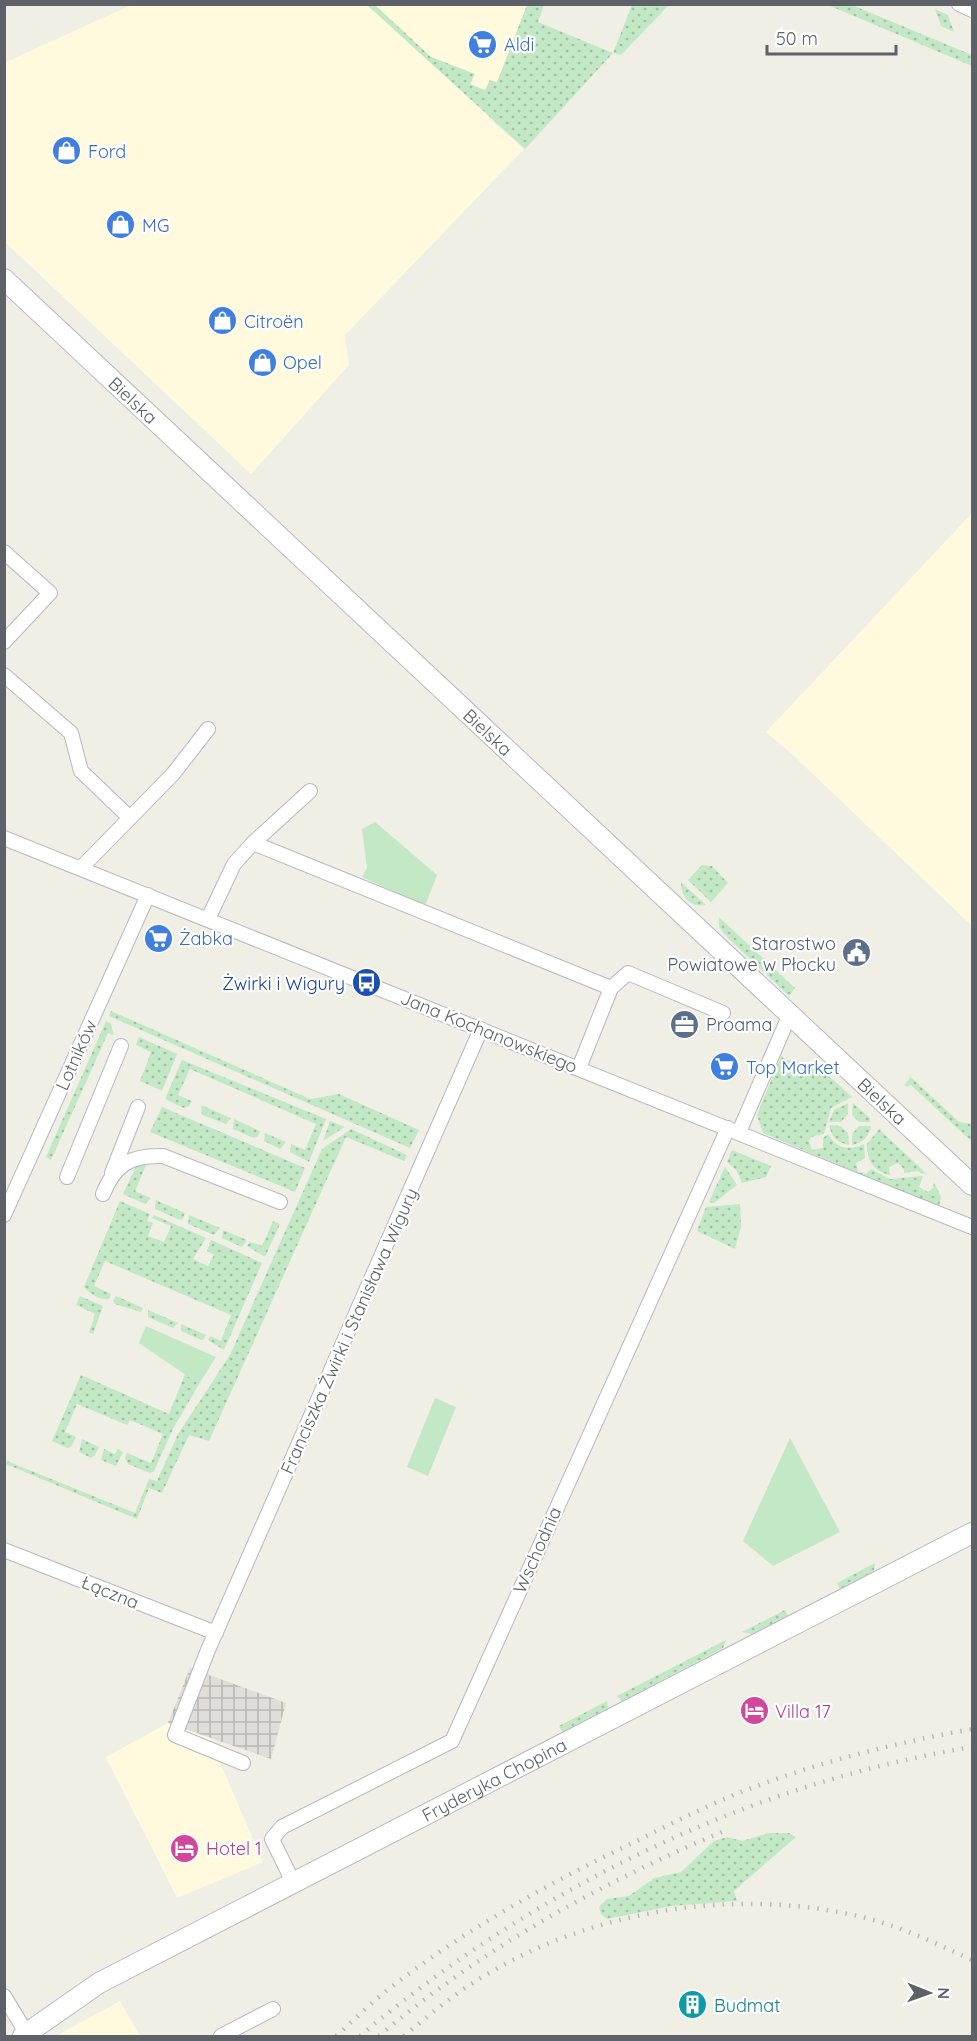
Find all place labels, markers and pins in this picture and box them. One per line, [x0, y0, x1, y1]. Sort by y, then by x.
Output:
supermarket icon: Aldi [467, 28, 499, 60]
place label: Aldi [504, 33, 534, 56]
shop icon: Ford [51, 135, 83, 167]
place label: Ford [88, 140, 126, 163]
shop icon: MG [105, 209, 137, 241]
place label: MG [142, 214, 169, 237]
shop icon: Citroën [207, 305, 239, 337]
place label: Citroën [244, 310, 304, 333]
shop icon: Opel [246, 346, 278, 378]
place label: Opel [283, 351, 322, 374]
supermarket icon: Żabka [142, 922, 174, 954]
place label: Żabka [179, 927, 233, 950]
place label: Starostwo Powiatowe w Płocku [667, 932, 836, 976]
public building icon: Starostwo Powiatowe w Płocku [841, 937, 873, 969]
bus stop icon: Żwirki i Wigury [350, 967, 382, 999]
place label: Żwirki i Wigury [222, 972, 345, 995]
office icon: Proama [669, 1008, 701, 1040]
place label: Proama [706, 1013, 772, 1036]
supermarket icon: Top Market [709, 1051, 741, 1083]
place label: Top Market [746, 1056, 840, 1079]
hotel icon: Villa 17 [738, 1695, 770, 1727]
place label: Villa 17 [775, 1700, 831, 1723]
hotel icon: Hotel 1 [169, 1832, 201, 1864]
place label: Hotel 1 [206, 1837, 262, 1860]
building icon: Budmat [677, 1989, 709, 2021]
place label: Budmat [714, 1994, 780, 2017]

